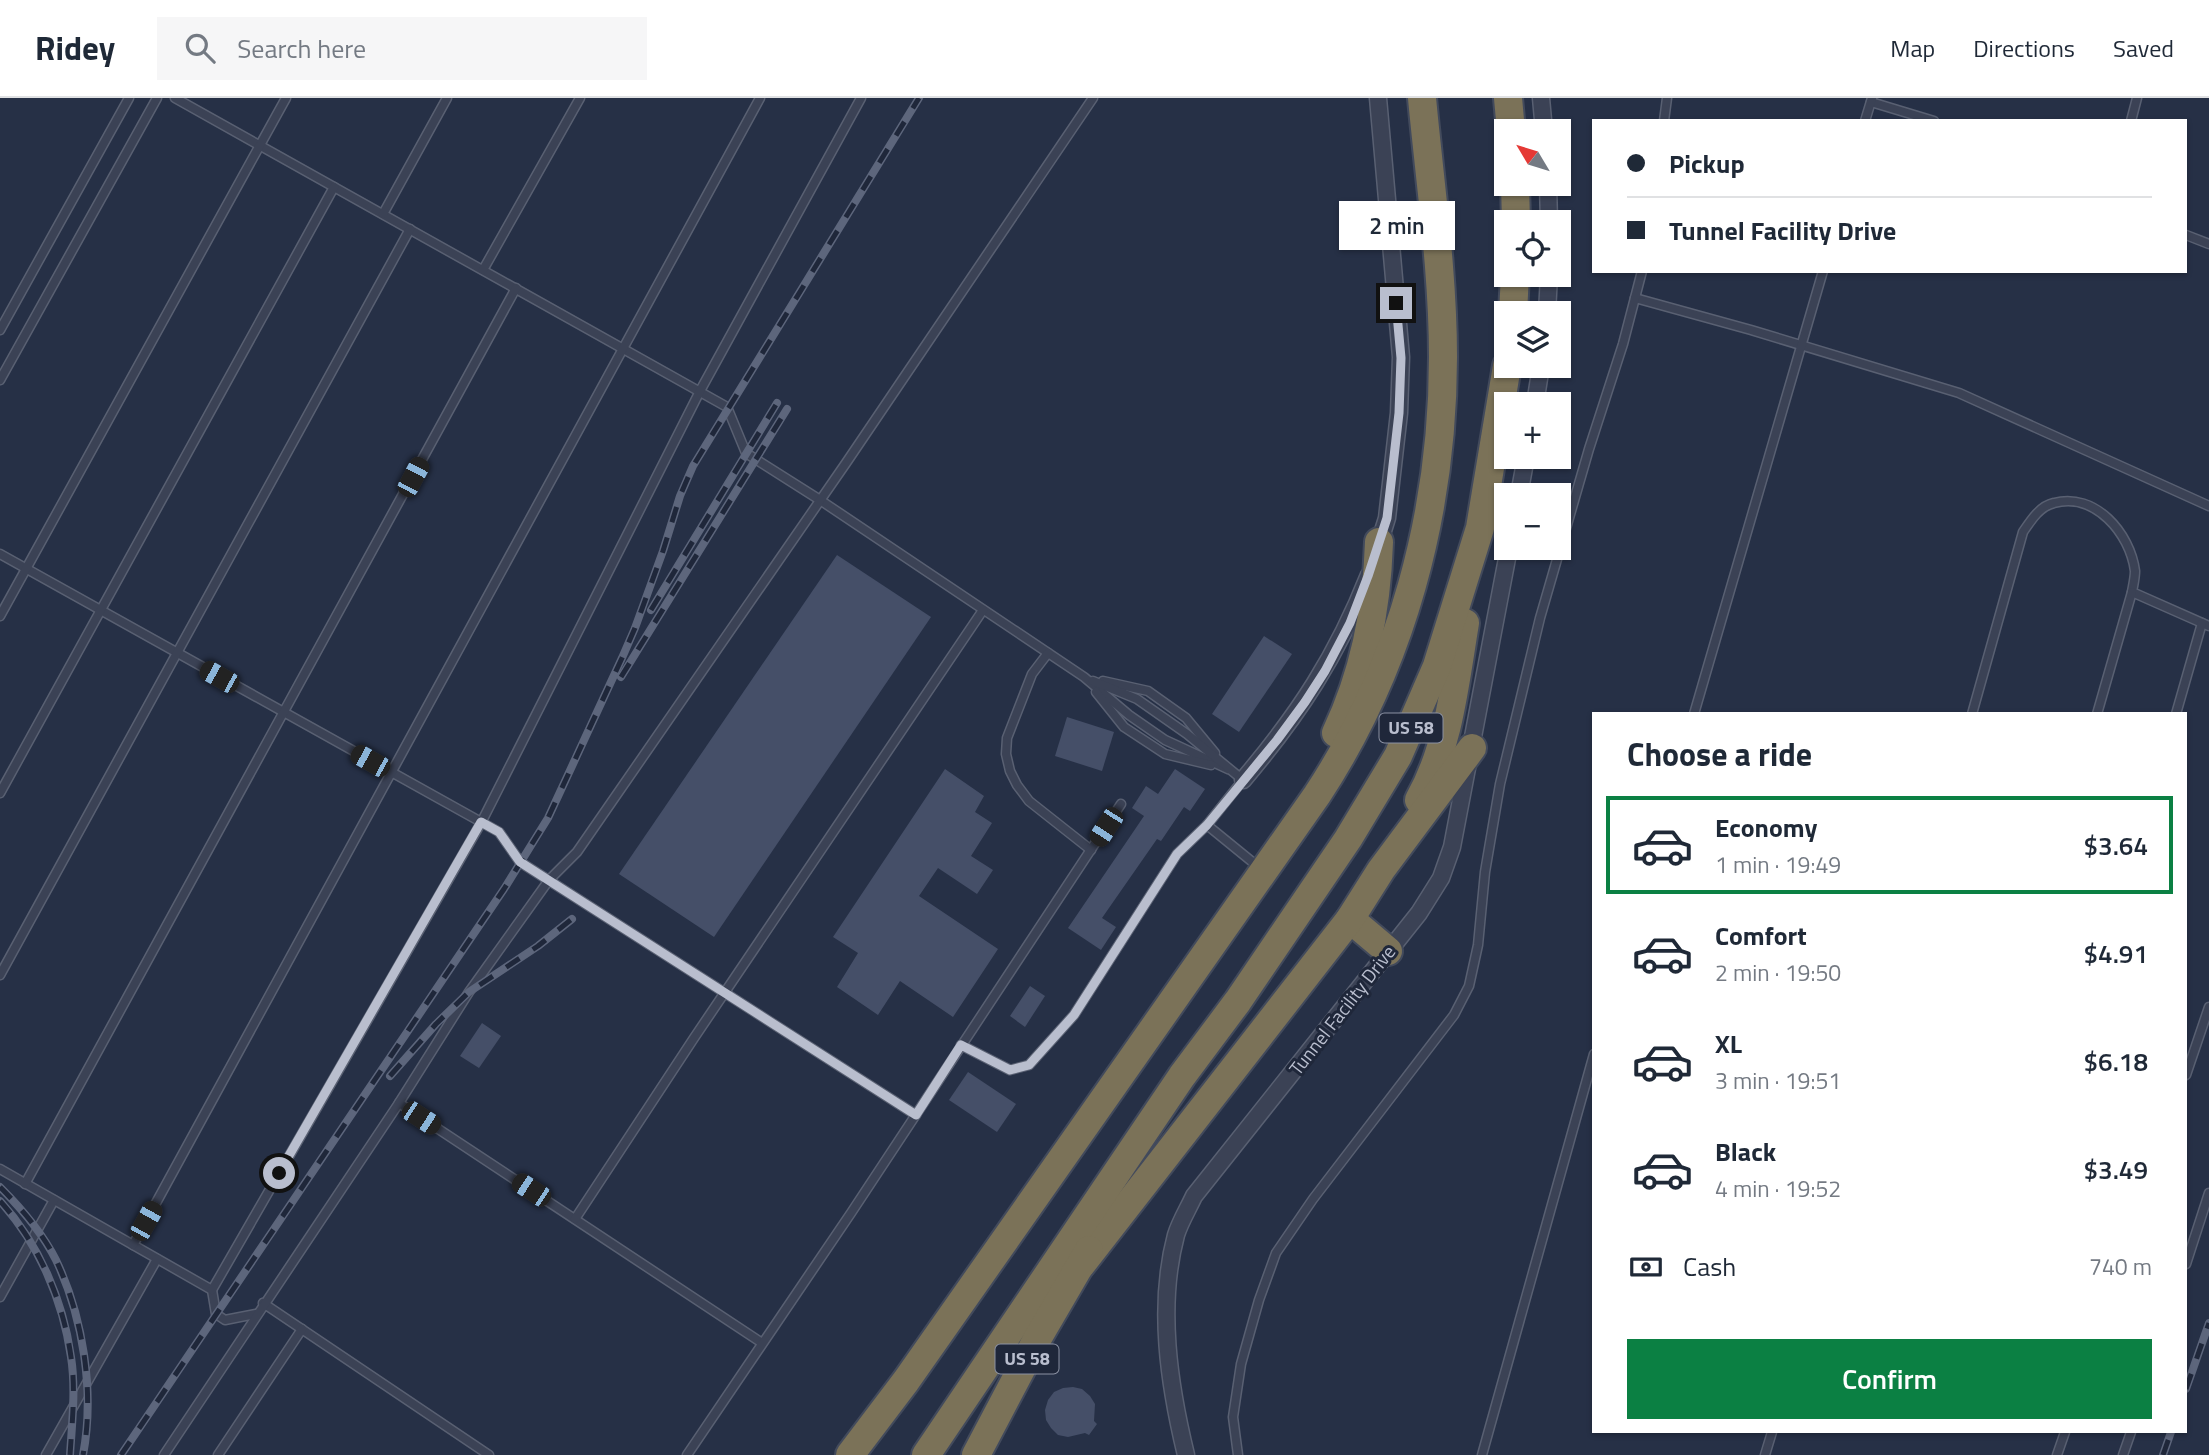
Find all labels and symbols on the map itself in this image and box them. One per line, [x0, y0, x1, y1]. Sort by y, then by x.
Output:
north arrow [1494, 119, 1572, 196]
callout: 2 min [1338, 202, 1454, 250]
route end [1380, 287, 1412, 319]
car [394, 454, 433, 500]
car [196, 658, 243, 696]
road number: US 58 [1380, 714, 1442, 742]
car [347, 742, 394, 780]
car [1086, 804, 1127, 850]
street label: Tunnel Facility Drive [1281, 938, 1402, 1081]
car [398, 1098, 445, 1138]
route start [263, 1157, 295, 1189]
car [508, 1170, 555, 1210]
car [127, 1198, 166, 1244]
road number: US 58 [996, 1344, 1058, 1374]

